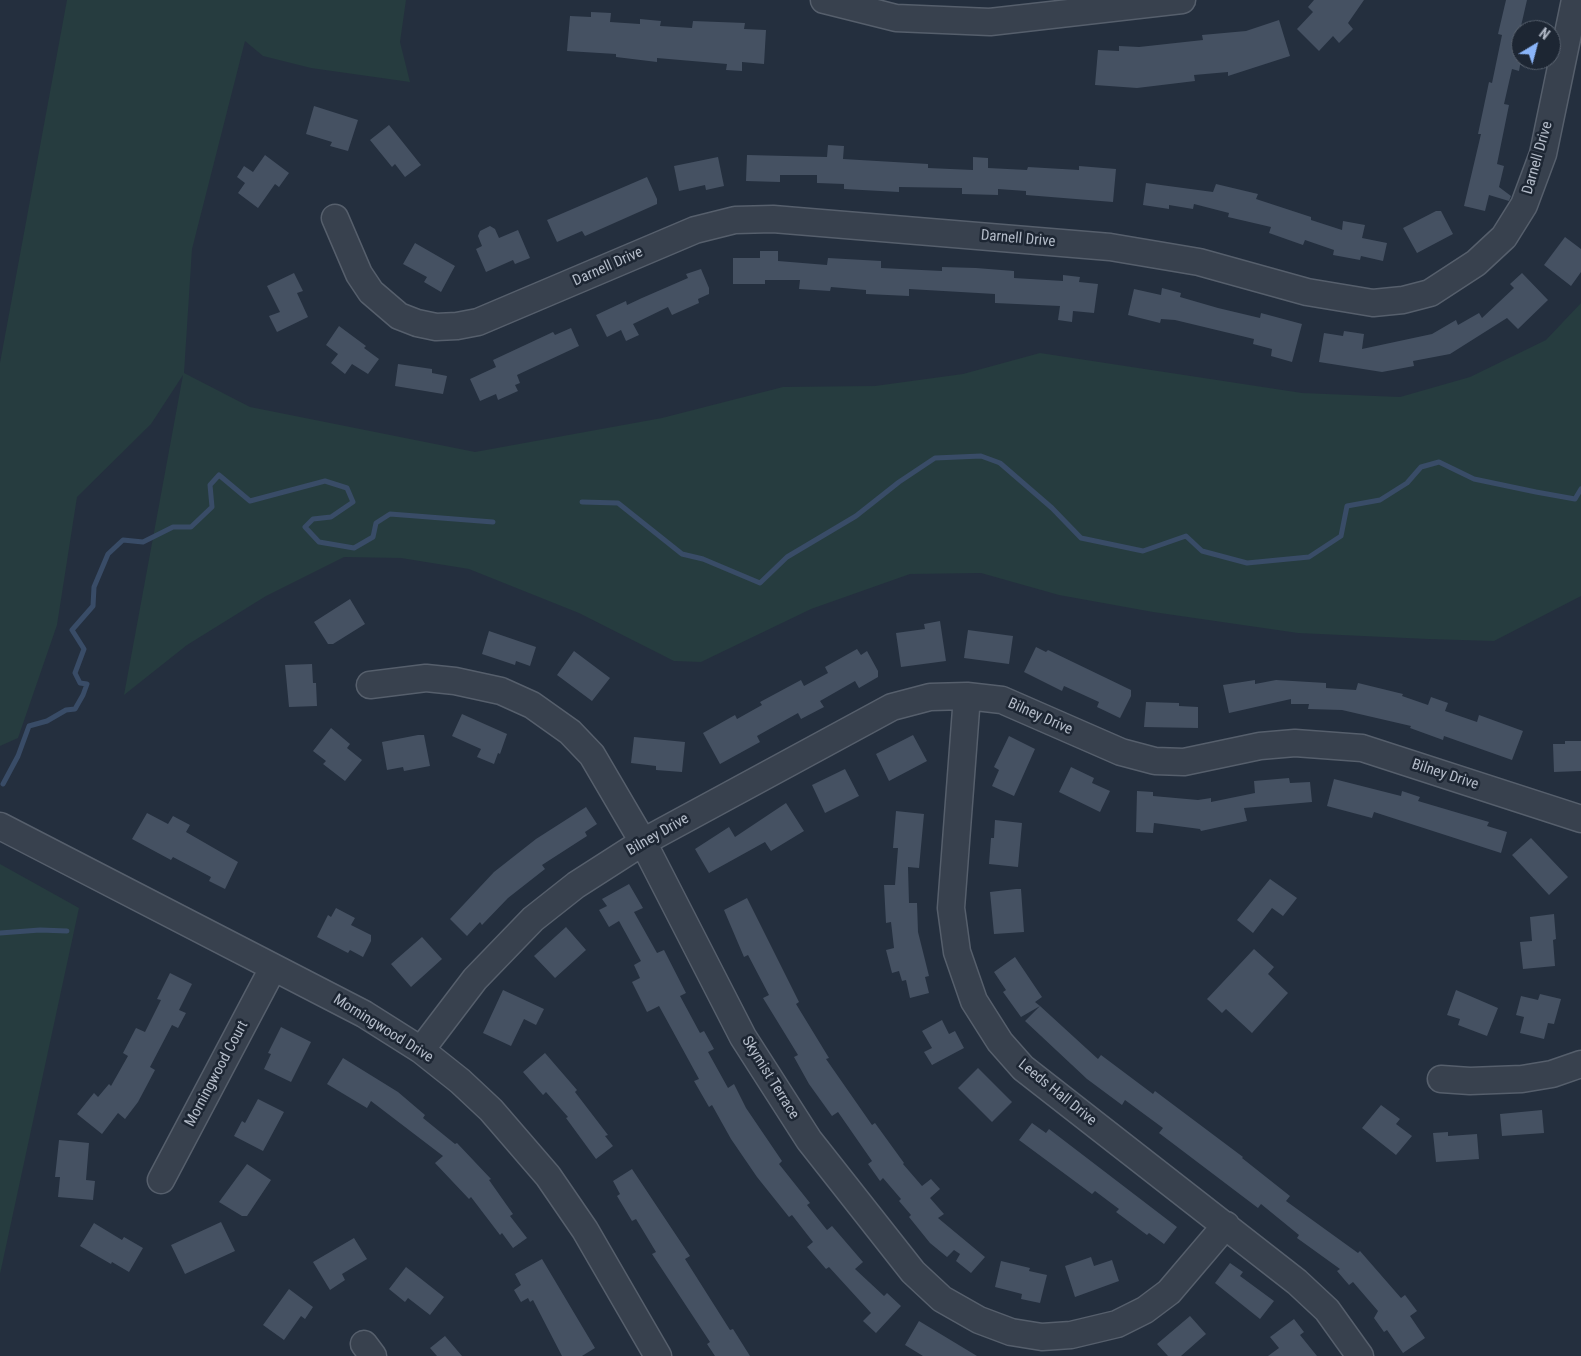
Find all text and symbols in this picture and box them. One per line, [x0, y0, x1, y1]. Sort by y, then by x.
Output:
north arrow [1511, 20, 1561, 70]
text: N [1536, 25, 1553, 43]
street label: Darnell Drive [1519, 120, 1557, 196]
street label: Darnell Drive [980, 227, 1056, 251]
street label: Darnell Drive [570, 244, 646, 290]
street label: Bilney Drive [1005, 695, 1075, 739]
street label: Bilney Drive [1409, 756, 1481, 794]
street label: Bilney Drive [624, 810, 692, 860]
street label: Morningwood Drive [330, 991, 436, 1067]
street label: Morningwood Court [182, 1018, 252, 1130]
street label: Skymist Terrace [737, 1033, 803, 1123]
street label: Leeds Hall Drive [1014, 1056, 1100, 1130]

